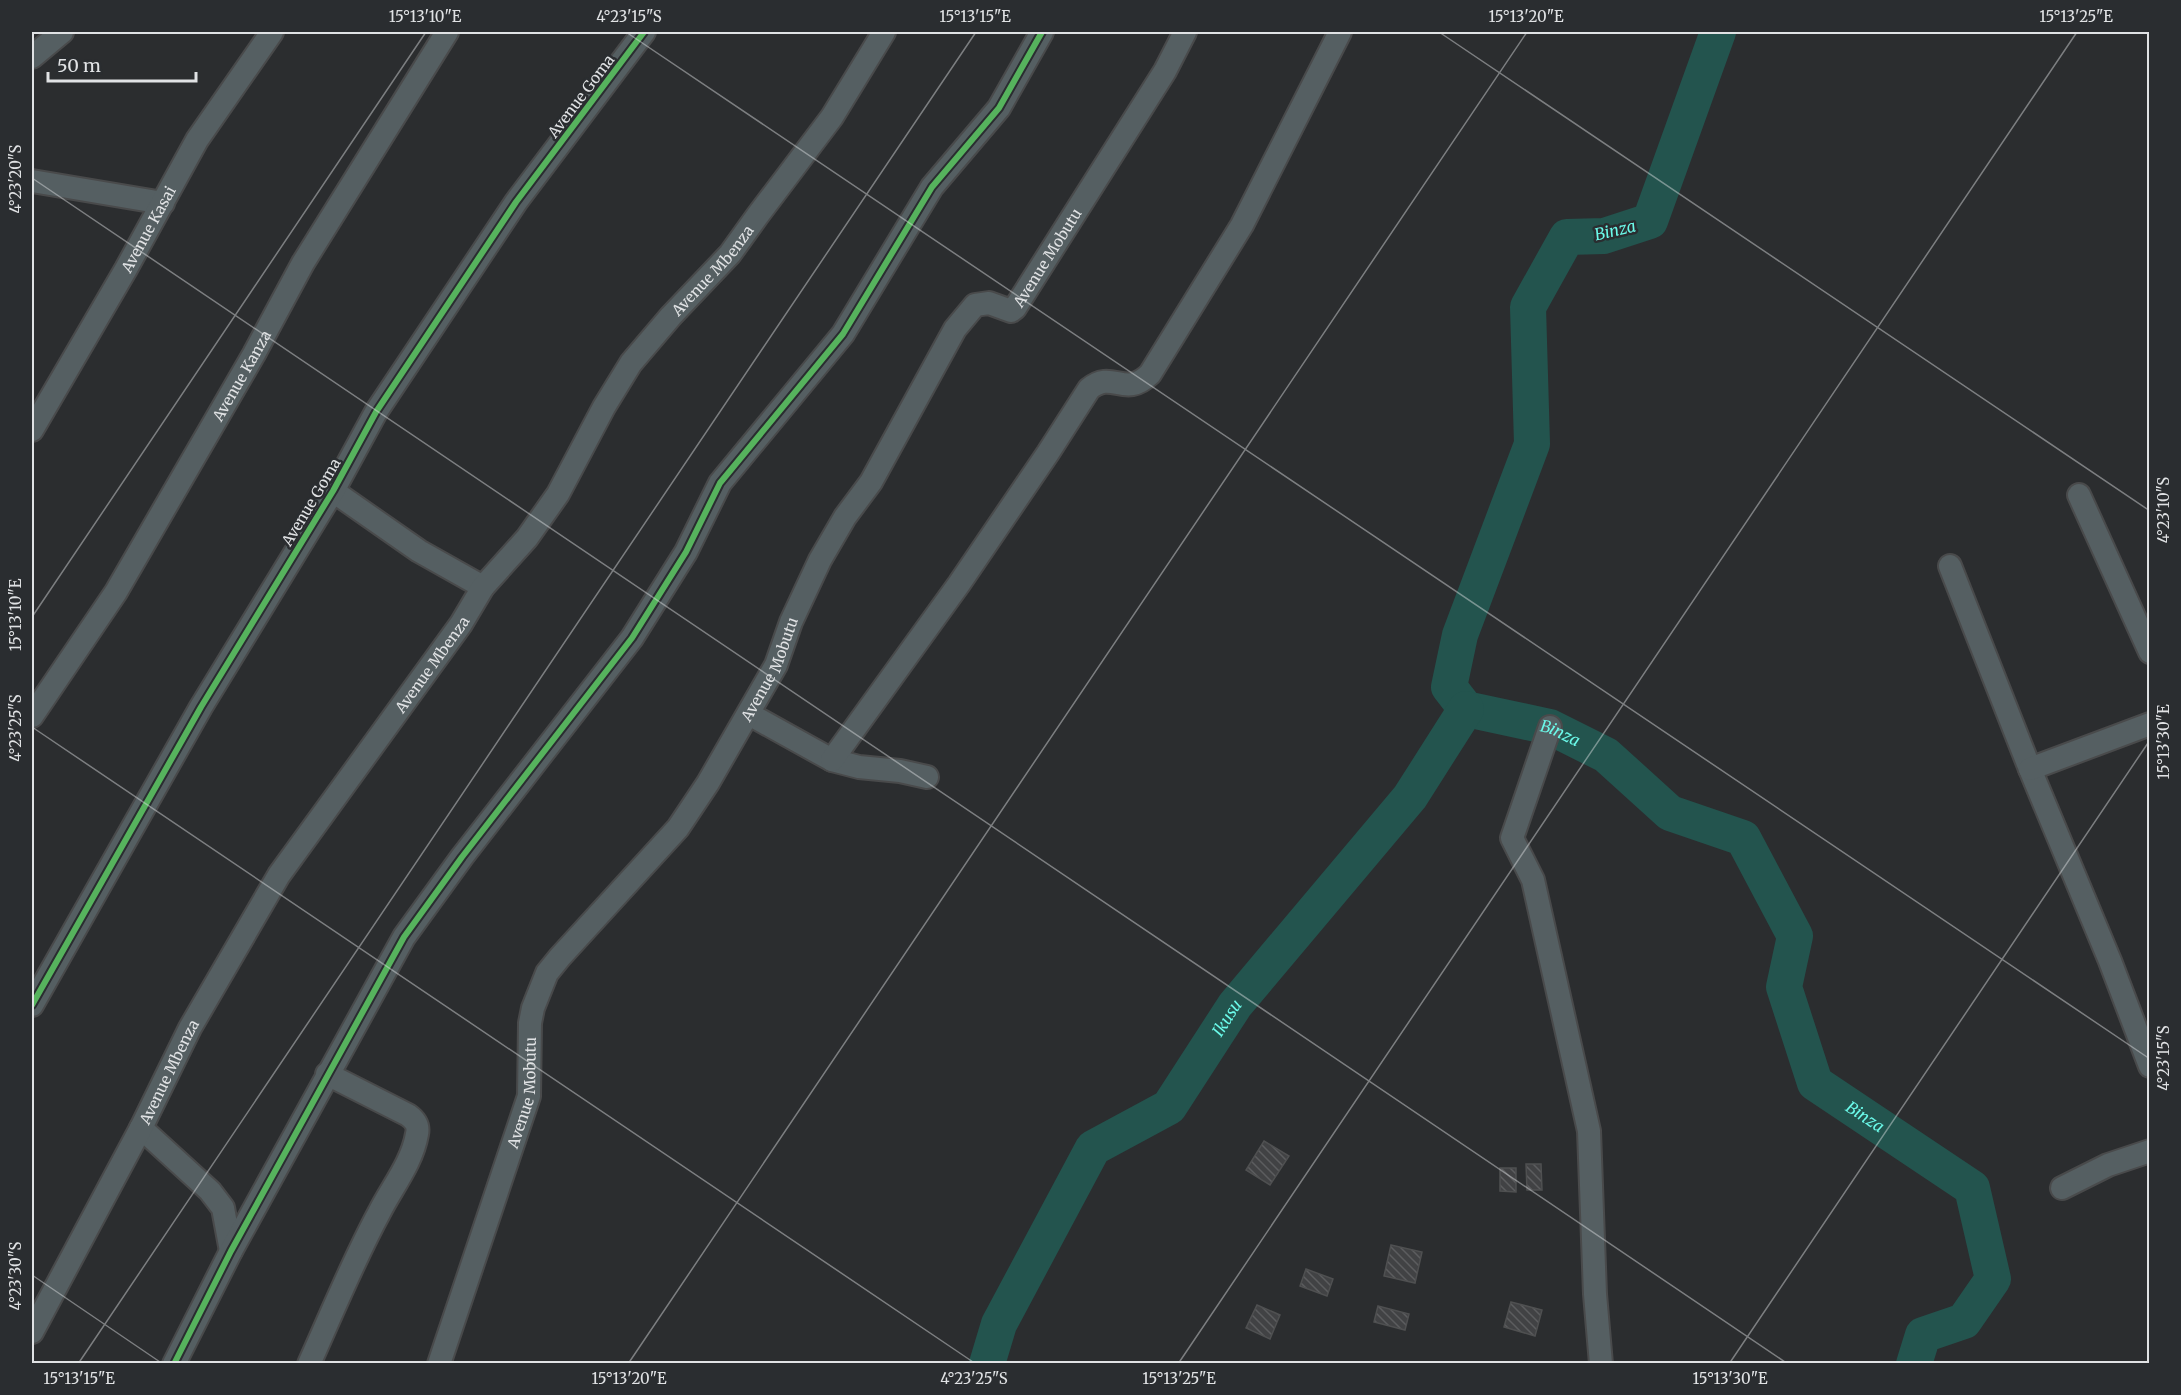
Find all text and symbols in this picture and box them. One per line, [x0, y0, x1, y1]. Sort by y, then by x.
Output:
text: 15°13'10"E [389, 7, 462, 26]
text: 4°23'15"S [596, 7, 662, 26]
text: 15°13'15"E [939, 7, 1011, 26]
text: 15°13'20"E [1488, 7, 1564, 26]
text: 15°13'25"E [2039, 7, 2113, 26]
scale bar [48, 45, 196, 83]
street label: Avenue Goma [543, 51, 618, 142]
text: 50 m [57, 54, 101, 77]
text: 4°23'20"S [6, 144, 25, 213]
street label: Avenue Kasai [116, 182, 179, 276]
street label: Avenue Mobutu [1008, 204, 1085, 311]
water label: Binza [1592, 216, 1638, 244]
street label: Avenue Mbenza [666, 221, 757, 320]
street label: Avenue Kanza [207, 327, 275, 425]
street label: Avenue Goma [277, 455, 345, 550]
text: 4°23'10"S [2154, 477, 2173, 543]
text: 15°13'10"E [6, 578, 25, 651]
street label: Avenue Mbenza [390, 613, 473, 717]
street label: Avenue Mobutu [736, 614, 802, 725]
text: 4°23'25"S [6, 694, 25, 762]
text: 15°13'30"E [2154, 704, 2173, 779]
water label: Binza [1539, 715, 1584, 750]
water label: Ikusu [1208, 995, 1246, 1040]
street label: Avenue Mbenza [134, 1016, 203, 1128]
text: 4°23'15"S [2154, 1025, 2173, 1091]
street label: Avenue Mobutu [502, 1037, 539, 1152]
water label: Binza [1842, 1097, 1888, 1137]
text: 4°23'30"S [6, 1242, 25, 1310]
text: 15°13'15"E [43, 1369, 115, 1388]
text: 15°13'20"E [591, 1369, 667, 1388]
text: 4°23'25"S [940, 1369, 1008, 1388]
text: 15°13'25"E [1142, 1369, 1216, 1388]
text: 15°13'30"E [1693, 1369, 1768, 1388]

